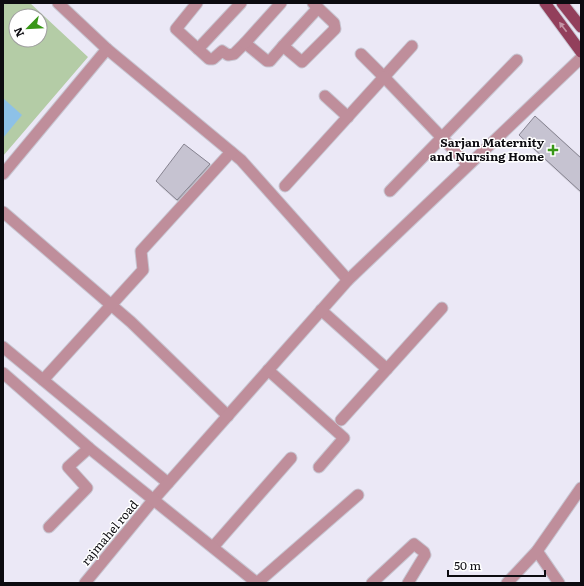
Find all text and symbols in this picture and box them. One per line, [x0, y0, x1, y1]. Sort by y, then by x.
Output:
north arrow [8, 8, 48, 48]
one-way arrow [559, 22, 567, 33]
text: N [9, 25, 27, 40]
place label: Sarjan Maternity and Nursing Home [430, 133, 545, 165]
marker: Sarjan Maternity and Nursing Home [547, 144, 559, 156]
street label: rajmahel road [76, 495, 142, 569]
scale bar [448, 552, 545, 578]
text: 50 m [454, 556, 481, 574]

